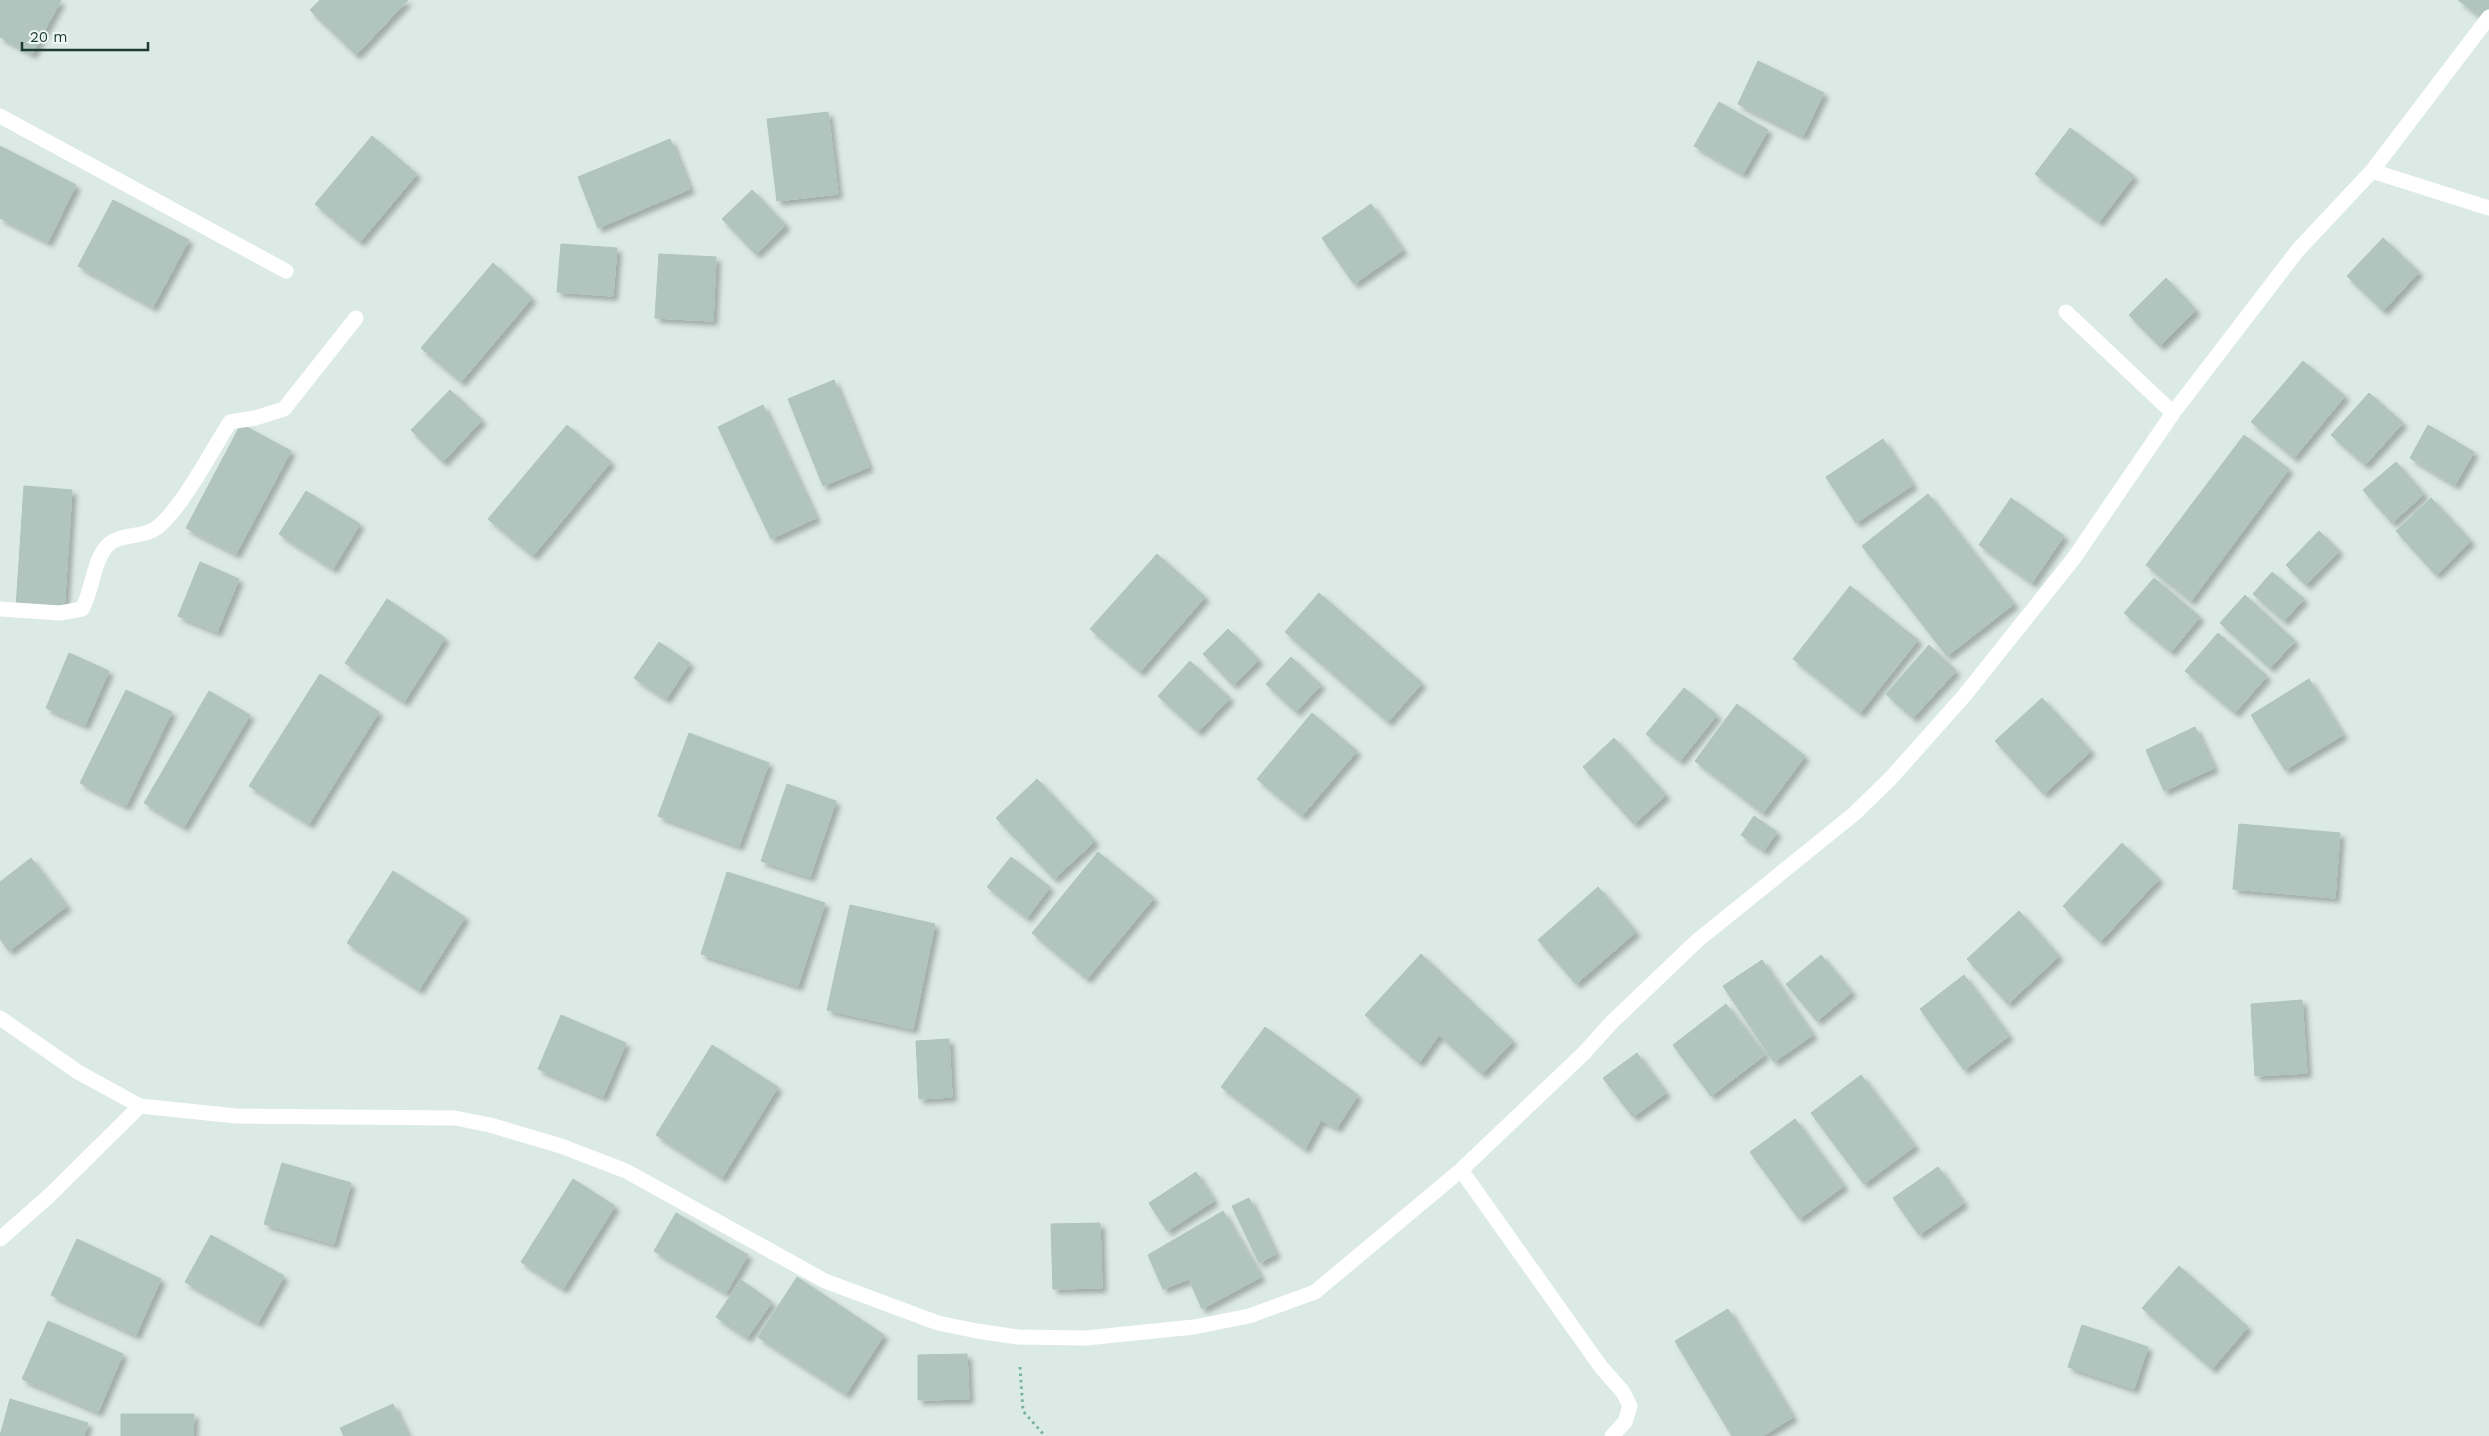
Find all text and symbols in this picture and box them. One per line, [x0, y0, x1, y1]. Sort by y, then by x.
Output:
scale bar [22, 20, 149, 52]
text: 20 m [30, 28, 68, 46]

